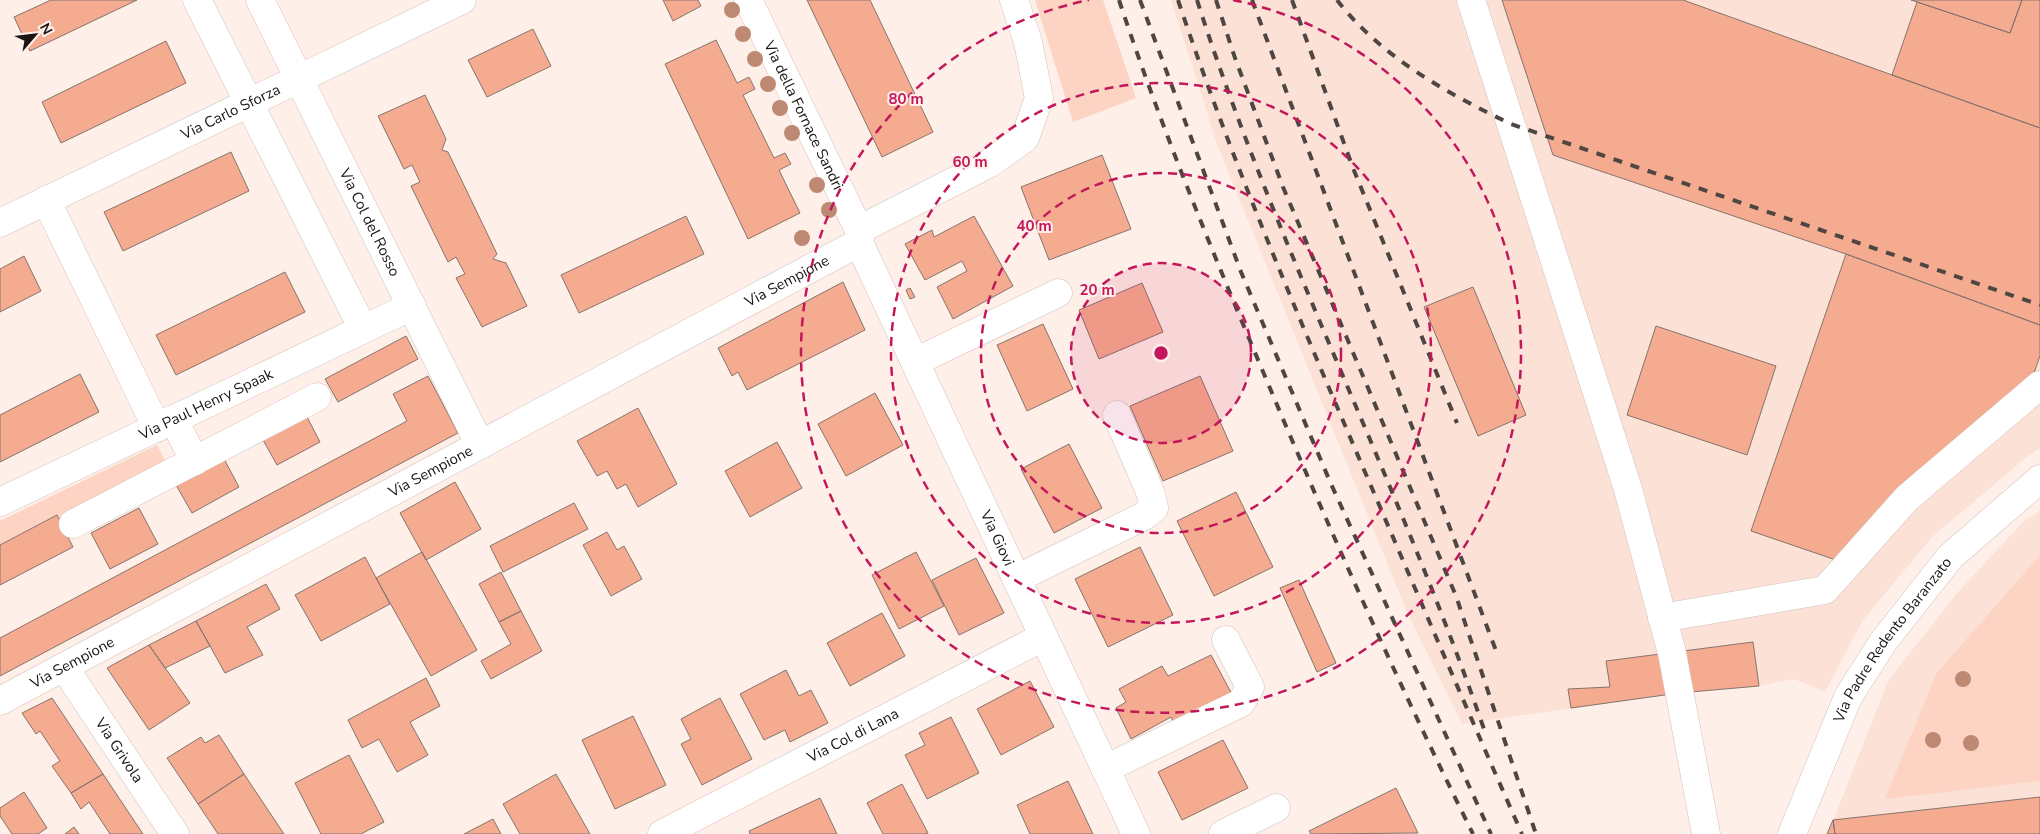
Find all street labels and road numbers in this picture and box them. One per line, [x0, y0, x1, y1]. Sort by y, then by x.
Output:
street label: Via della Fornace Sandri [759, 37, 848, 193]
street label: Via Carlo Sforza [177, 79, 284, 145]
street label: Via Col del Rosso [334, 164, 405, 280]
street label: Via Sempione [740, 250, 833, 312]
street label: Via Paul Henry Spaak [135, 363, 277, 445]
street label: Via Sempione [384, 441, 476, 502]
street label: Via Giovi [975, 506, 1019, 569]
street label: Via Padre Redento Baranzato [1828, 553, 1956, 726]
street label: Via Sempione [26, 632, 118, 694]
street label: Via Col di Lana [803, 703, 902, 768]
street label: Via Grivola [90, 713, 148, 787]

